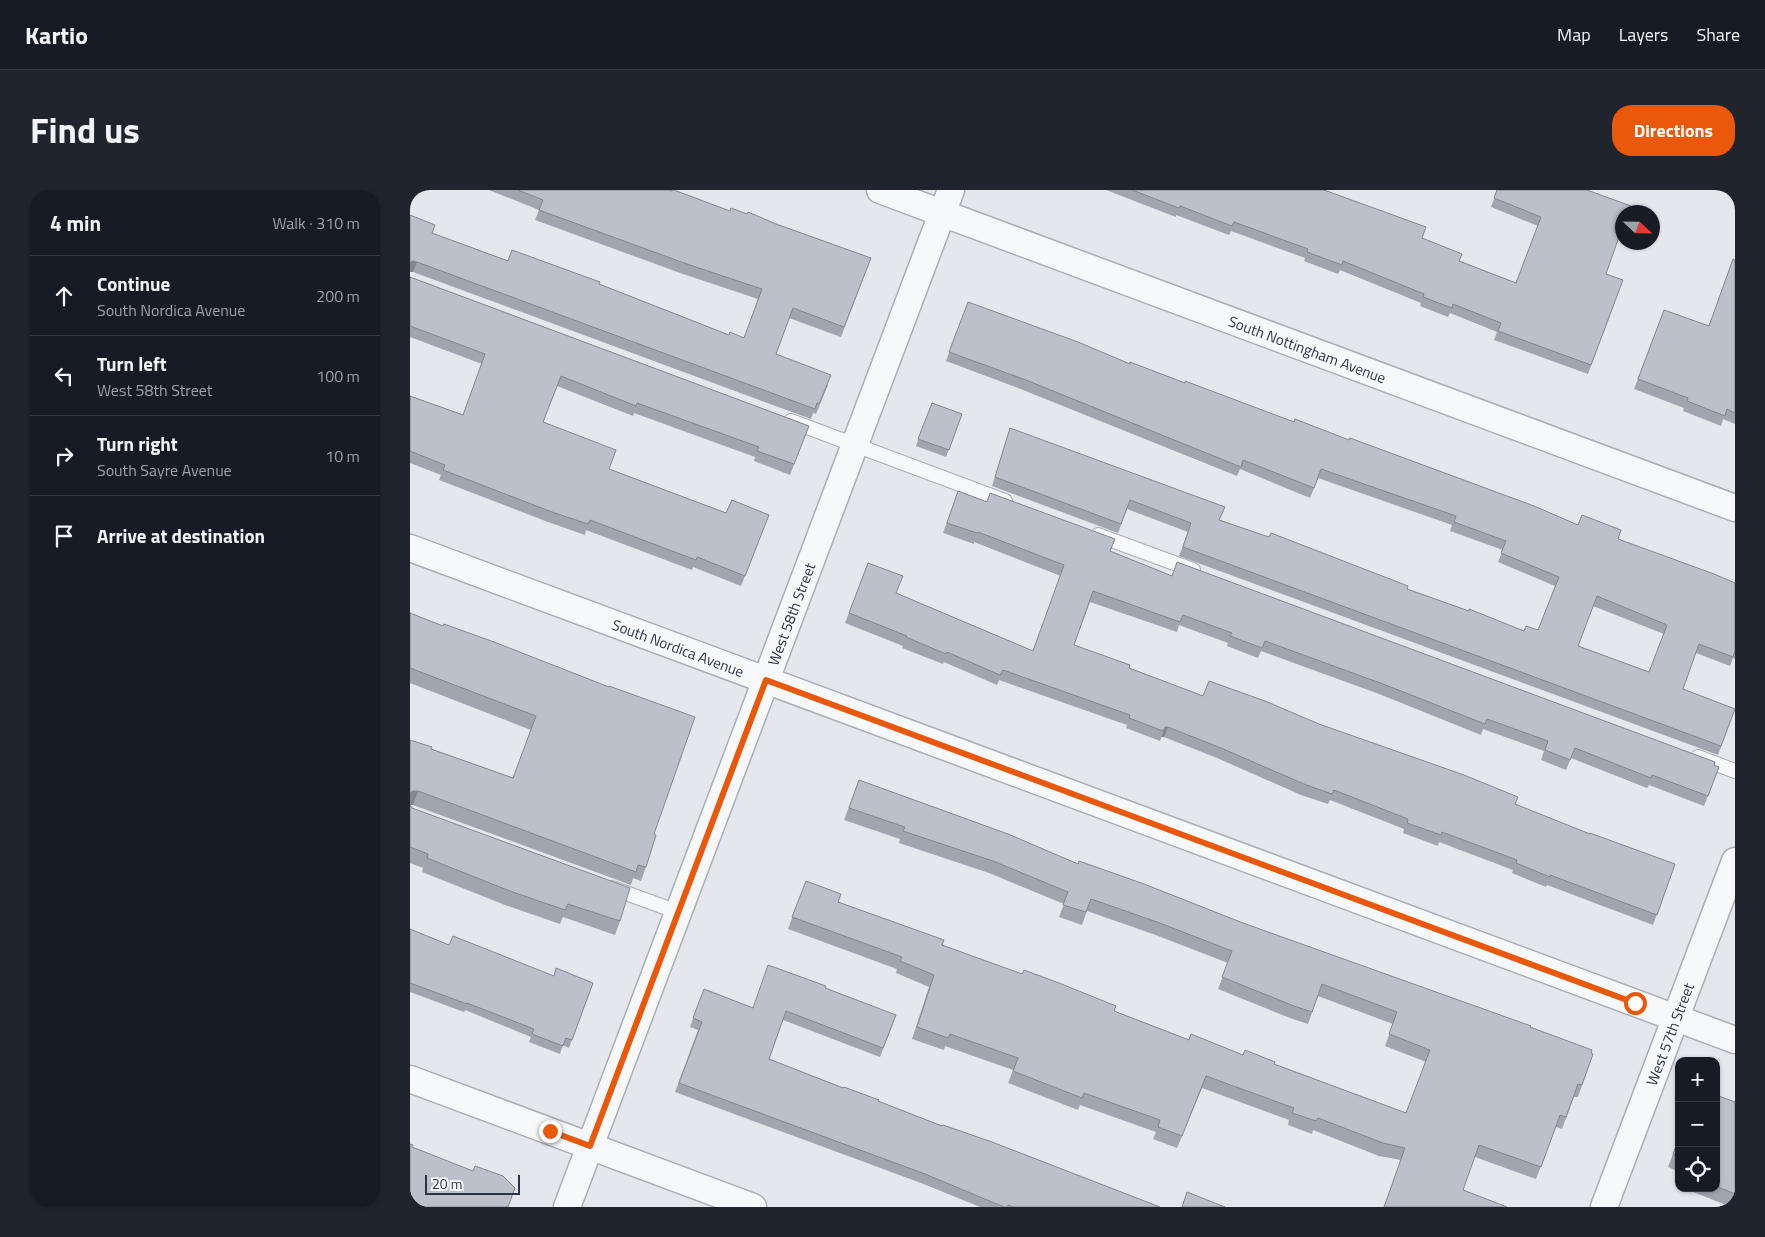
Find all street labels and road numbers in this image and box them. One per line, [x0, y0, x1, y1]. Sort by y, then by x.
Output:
street label: South Nottingham Avenue [1225, 309, 1389, 389]
street label: West 58th Street [761, 558, 821, 669]
street label: South Nordica Avenue [609, 613, 747, 683]
street label: West 57th Street [1640, 979, 1700, 1089]

